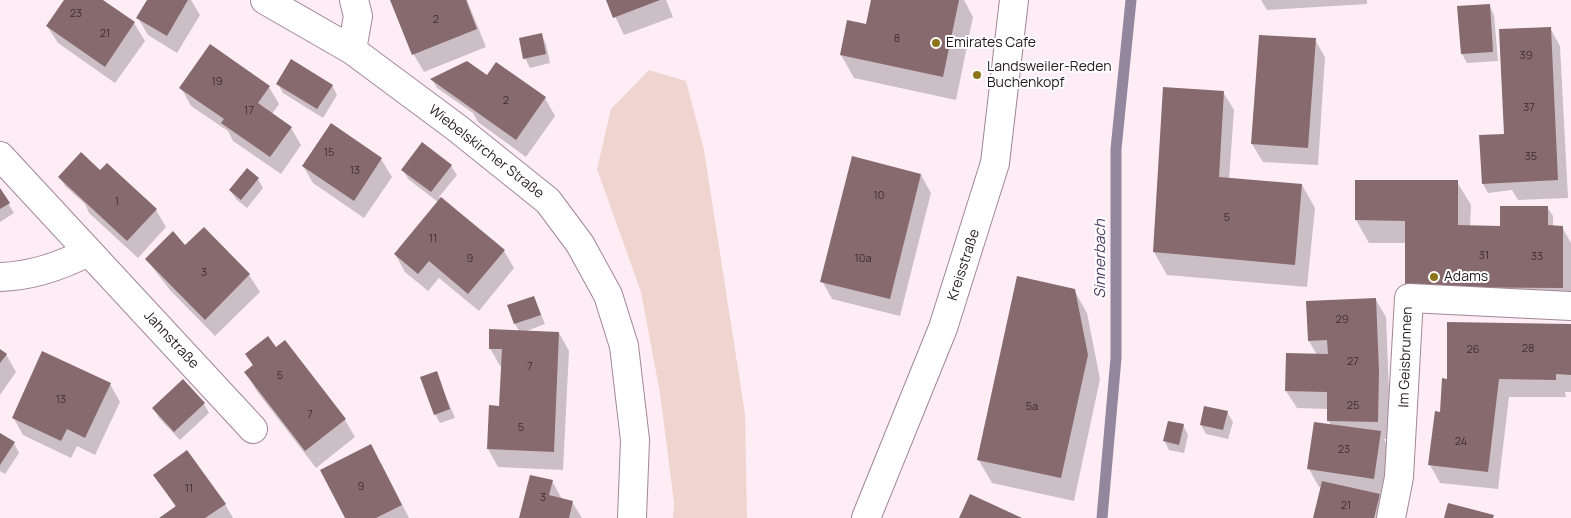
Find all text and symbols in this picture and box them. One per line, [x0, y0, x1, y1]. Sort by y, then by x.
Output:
house number: 23 [70, 7, 82, 21]
house number: 2 [433, 13, 439, 27]
house number: 21 [100, 27, 110, 41]
house number: 8 [894, 32, 900, 46]
place label: Emirates Cafe [946, 35, 1036, 51]
marker: Emirates Cafe [930, 37, 942, 49]
house number: 39 [1520, 49, 1532, 63]
place label: Landsweiler-Reden Buchenkopf [987, 59, 1111, 92]
marker: Landsweiler-Reden Buchenkopf [971, 69, 983, 81]
house number: 19 [211, 75, 223, 89]
house number: 2 [503, 94, 509, 108]
house number: 37 [1523, 101, 1535, 115]
street label: Wiebelskircher Straße [425, 102, 547, 202]
house number: 17 [244, 104, 254, 118]
house number: 15 [324, 146, 334, 160]
house number: 35 [1525, 150, 1537, 164]
house number: 13 [350, 164, 360, 178]
house number: 10 [874, 189, 884, 203]
house number: 1 [115, 195, 119, 209]
house number: 5 [1224, 211, 1230, 225]
water label: Sinnerbach [1092, 219, 1110, 299]
street label: Kreisstraße [945, 227, 983, 303]
house number: 11 [429, 232, 437, 246]
house number: 31 [1479, 249, 1489, 263]
house number: 33 [1531, 250, 1543, 264]
house number: 9 [467, 252, 473, 266]
house number: 10a [854, 252, 872, 266]
house number: 3 [201, 266, 207, 280]
place label: Adams [1444, 269, 1488, 285]
marker: Adams [1428, 271, 1440, 283]
street label: Im Geisbrunnen [1396, 306, 1416, 408]
street label: Jahnstraße [140, 308, 202, 372]
house number: 29 [1335, 313, 1349, 327]
house number: 28 [1522, 342, 1534, 356]
house number: 26 [1466, 343, 1480, 357]
house number: 27 [1347, 355, 1359, 369]
house number: 7 [527, 360, 533, 374]
house number: 5 [277, 369, 283, 383]
house number: 13 [56, 393, 66, 407]
house number: 25 [1347, 399, 1359, 413]
house number: 5a [1026, 400, 1038, 414]
house number: 7 [307, 408, 313, 422]
house number: 5 [518, 421, 524, 435]
house number: 24 [1455, 435, 1467, 449]
house number: 23 [1338, 443, 1350, 457]
house number: 9 [358, 480, 364, 494]
house number: 11 [185, 482, 193, 496]
house number: 3 [540, 491, 546, 505]
house number: 21 [1341, 499, 1351, 513]

